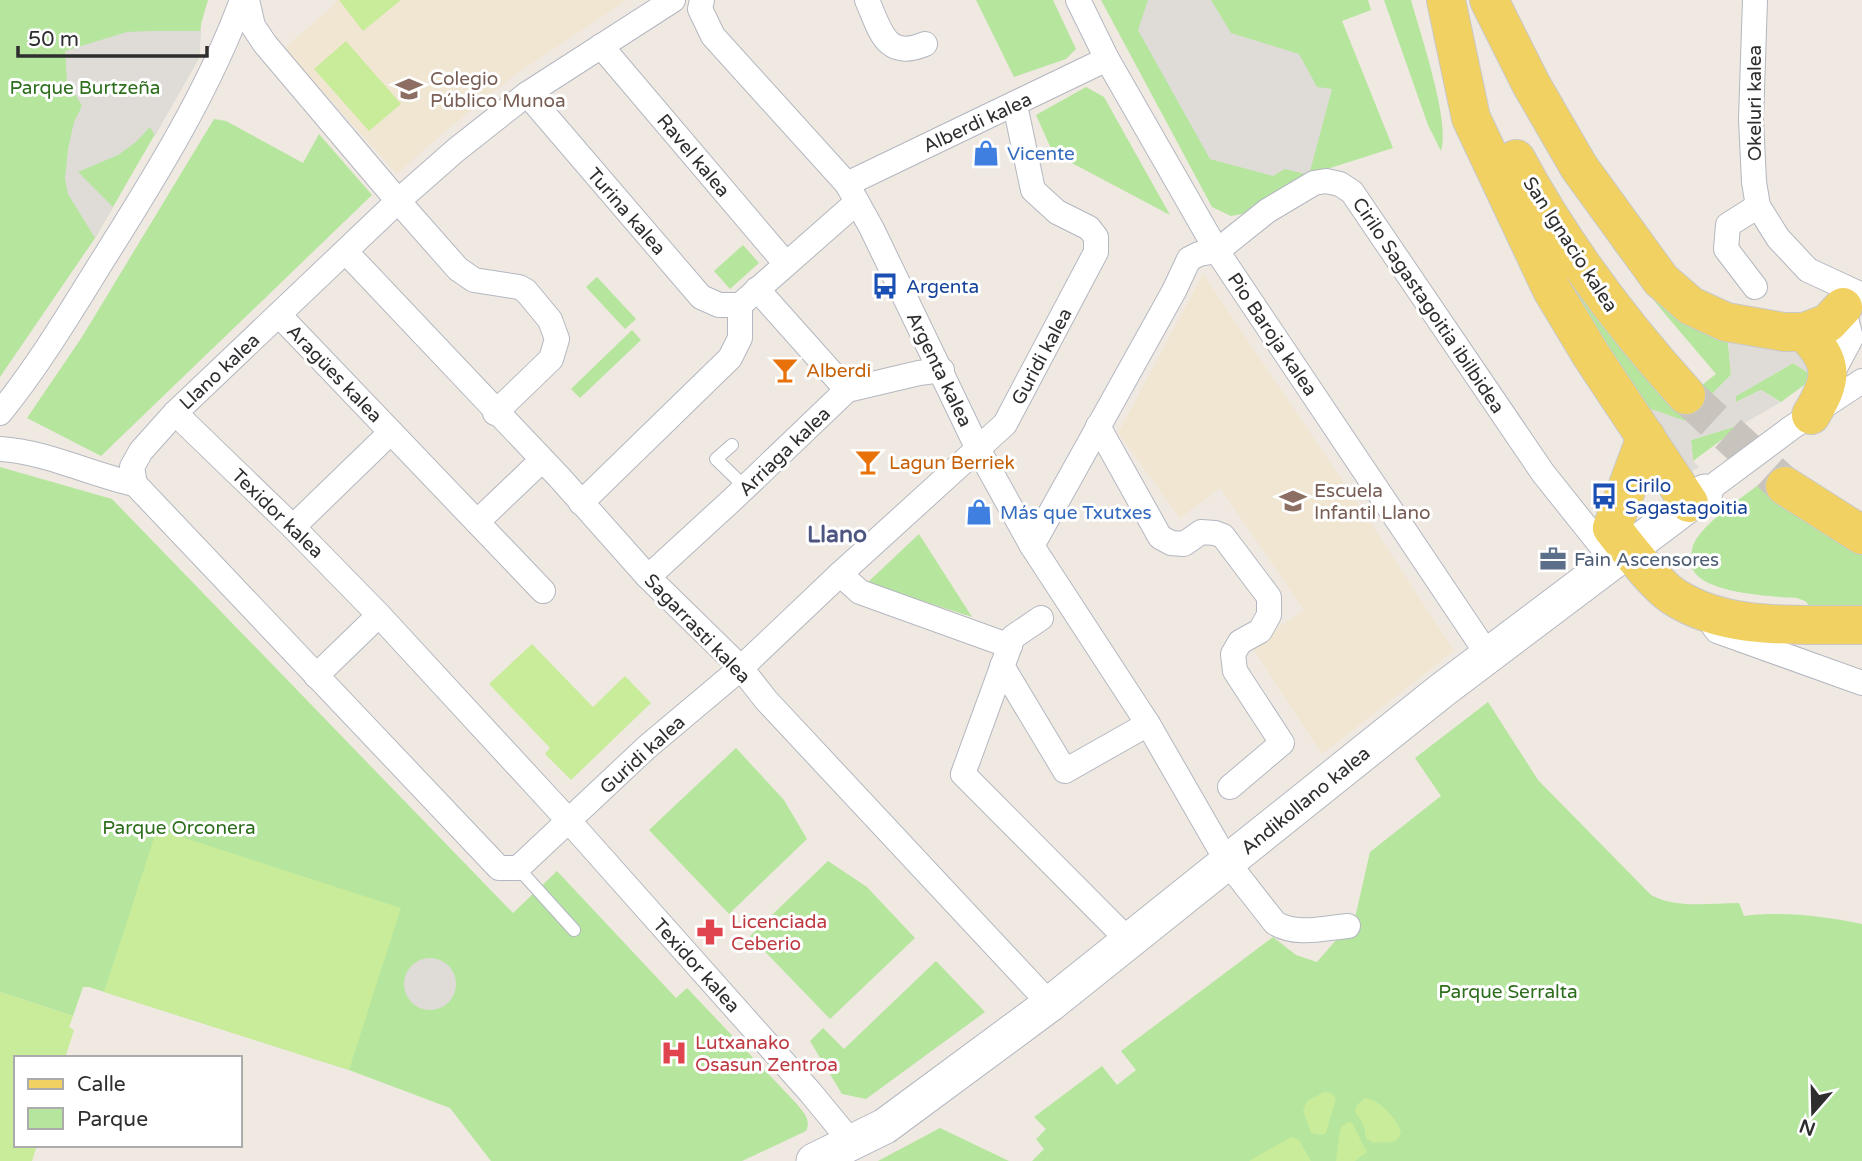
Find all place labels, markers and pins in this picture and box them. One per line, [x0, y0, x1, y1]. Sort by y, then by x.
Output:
place label: Colegio Público Munoa [430, 68, 566, 112]
school or university icon: Colegio Público Munoa [394, 74, 424, 104]
shop icon: Vicente [971, 138, 1001, 168]
place label: Vicente [1007, 143, 1075, 165]
bus stop icon: Argenta [870, 271, 900, 301]
place label: Argenta [906, 276, 979, 298]
bar icon: Alberdi [770, 355, 800, 385]
place label: Alberdi [806, 360, 871, 382]
bar icon: Lagun Berriek [853, 447, 883, 477]
place label: Lagun Berriek [889, 452, 1015, 474]
place label: Cirilo Sagastagoitia [1625, 475, 1748, 519]
place label: Escuela Infantil Llano [1314, 480, 1431, 524]
bus stop icon: Cirilo Sagastagoitia [1589, 481, 1619, 511]
school or university icon: Escuela Infantil Llano [1278, 486, 1308, 516]
shop icon: Más que Txutxes [964, 497, 994, 527]
place label: Más que Txutxes [1000, 502, 1152, 524]
office icon: Fain Ascensores [1538, 544, 1568, 574]
place label: Fain Ascensores [1574, 549, 1719, 571]
place label: Licenciada Ceberio [731, 911, 827, 955]
pharmacy icon: Licenciada Ceberio [695, 917, 725, 947]
place label: Lutxanako Osasun Zentroa [695, 1032, 838, 1076]
hospital icon: Lutxanako Osasun Zentroa [659, 1038, 689, 1068]

